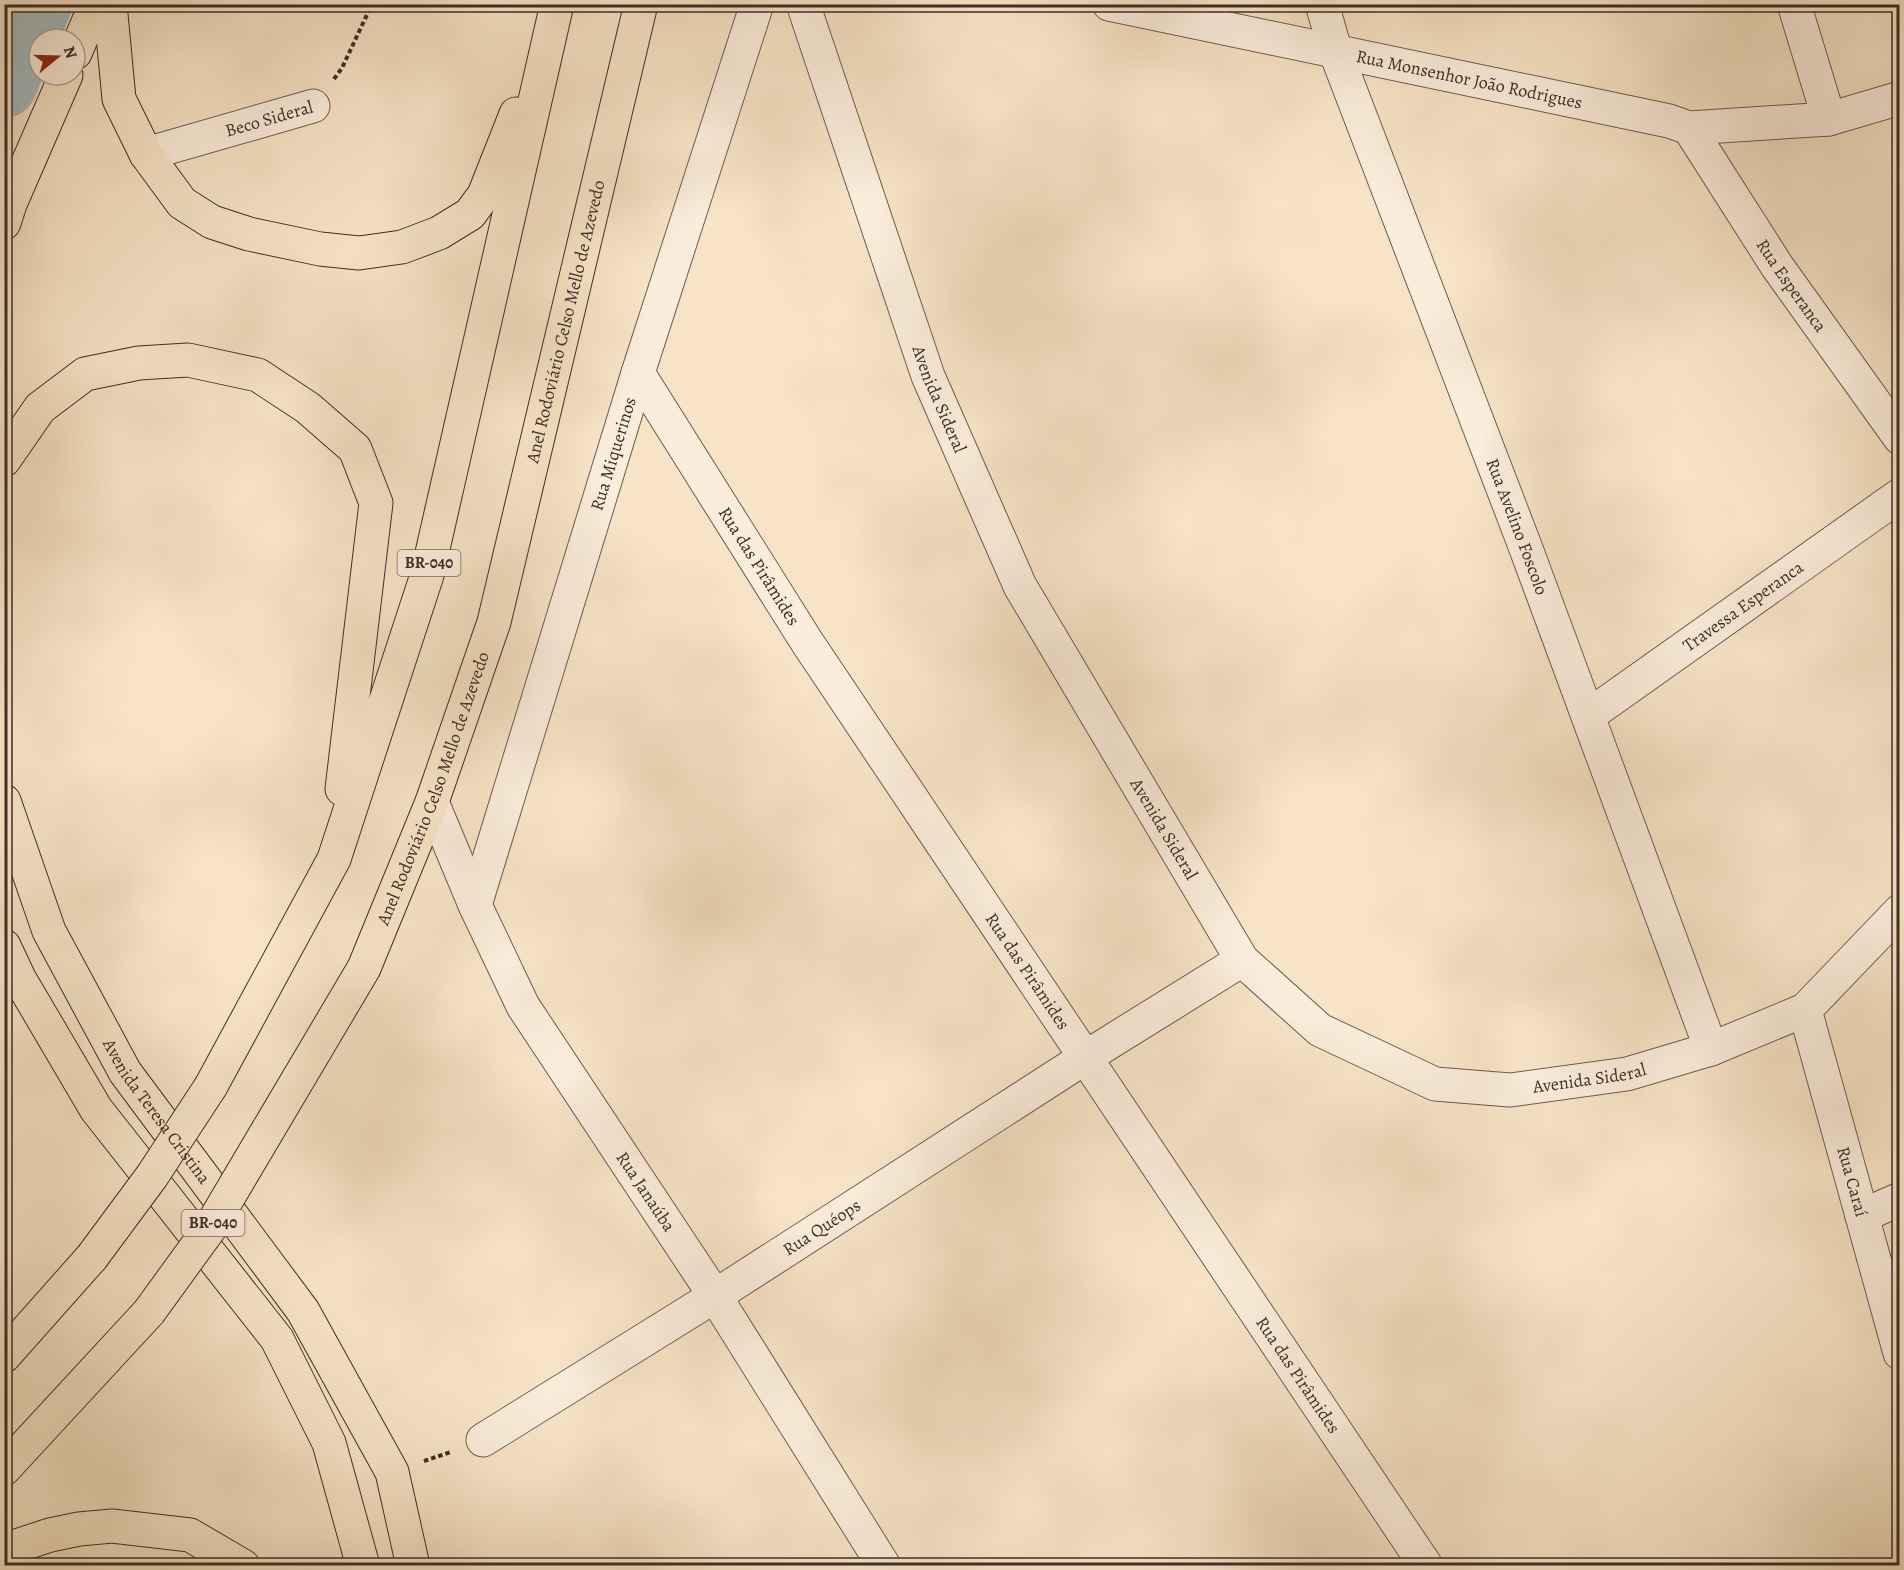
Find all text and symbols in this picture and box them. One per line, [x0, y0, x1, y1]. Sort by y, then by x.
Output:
north arrow [27, 27, 87, 87]
text: N [58, 43, 83, 62]
street label: Rua Monsenhor João Rodrigues [1354, 44, 1584, 115]
street label: Beco Sideral [222, 94, 316, 143]
street label: Anel Rodoviário Celso Mello de Azevedo [520, 178, 611, 466]
street label: Rua Esperanca [1751, 234, 1833, 337]
street label: Avenida Sideral [906, 341, 972, 457]
street label: Rua Miquerinos [585, 394, 642, 513]
street label: Rua Avelino Foscolo [1480, 455, 1554, 598]
street label: Rua das Pirâmides [713, 502, 806, 630]
road number: BR-040 [398, 550, 460, 576]
street label: Travessa Esperanca [1678, 555, 1809, 657]
street label: Anel Rodoviário Celso Mello de Azevedo [371, 648, 495, 929]
street label: Avenida Sideral [1124, 773, 1204, 885]
street label: Rua das Pirâmides [980, 908, 1075, 1034]
street label: Avenida Teresa Cristina [97, 1034, 217, 1189]
street label: Avenida Sideral [1530, 1057, 1650, 1099]
street label: Rua Caraí [1831, 1144, 1874, 1219]
street label: Rua Janaúba [611, 1147, 681, 1237]
street label: Rua Quéops [778, 1193, 865, 1261]
road number: BR-040 [182, 1210, 244, 1236]
street label: Rua das Pirâmides [1250, 1312, 1346, 1438]

